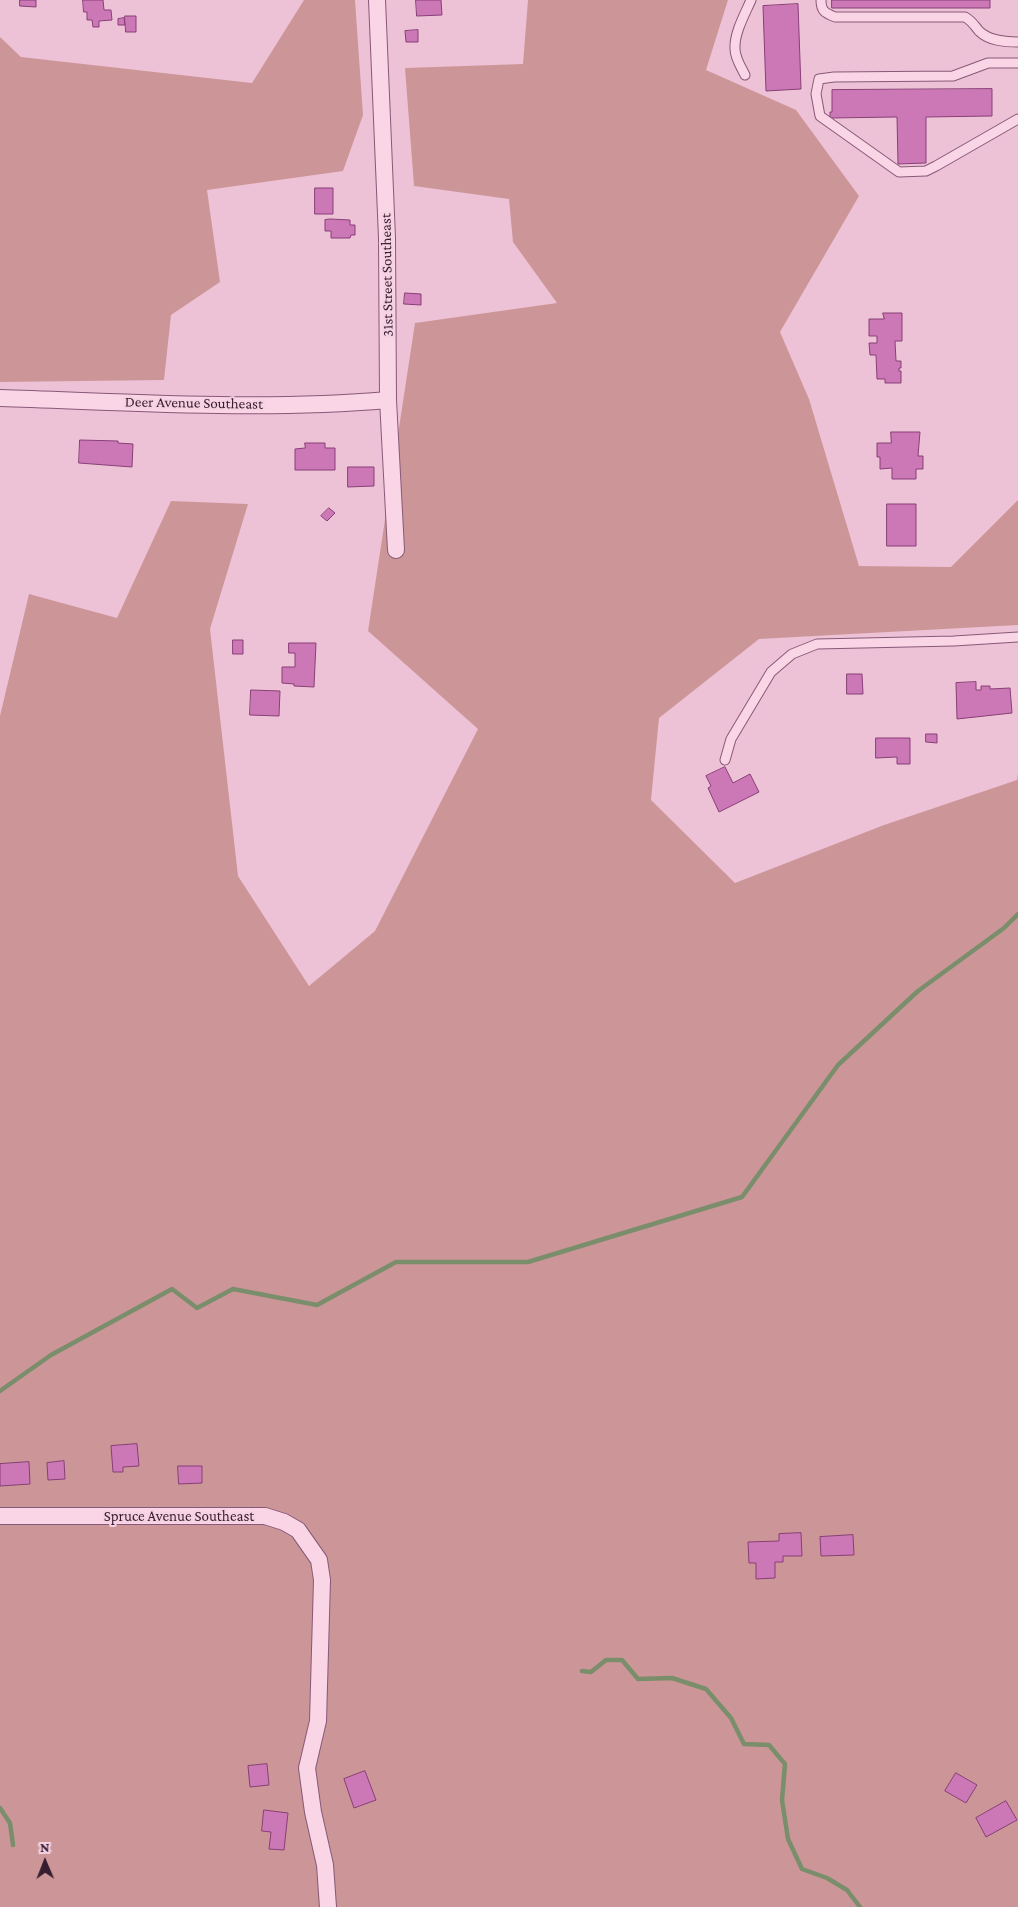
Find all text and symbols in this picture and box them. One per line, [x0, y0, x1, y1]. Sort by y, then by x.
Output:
street label: 31st Street Southeast [377, 213, 397, 337]
street label: Deer Avenue Southeast [125, 393, 263, 413]
street label: Spruce Avenue Southeast [104, 1507, 254, 1525]
north arrow [20, 1837, 70, 1887]
text: N [40, 1839, 50, 1855]

